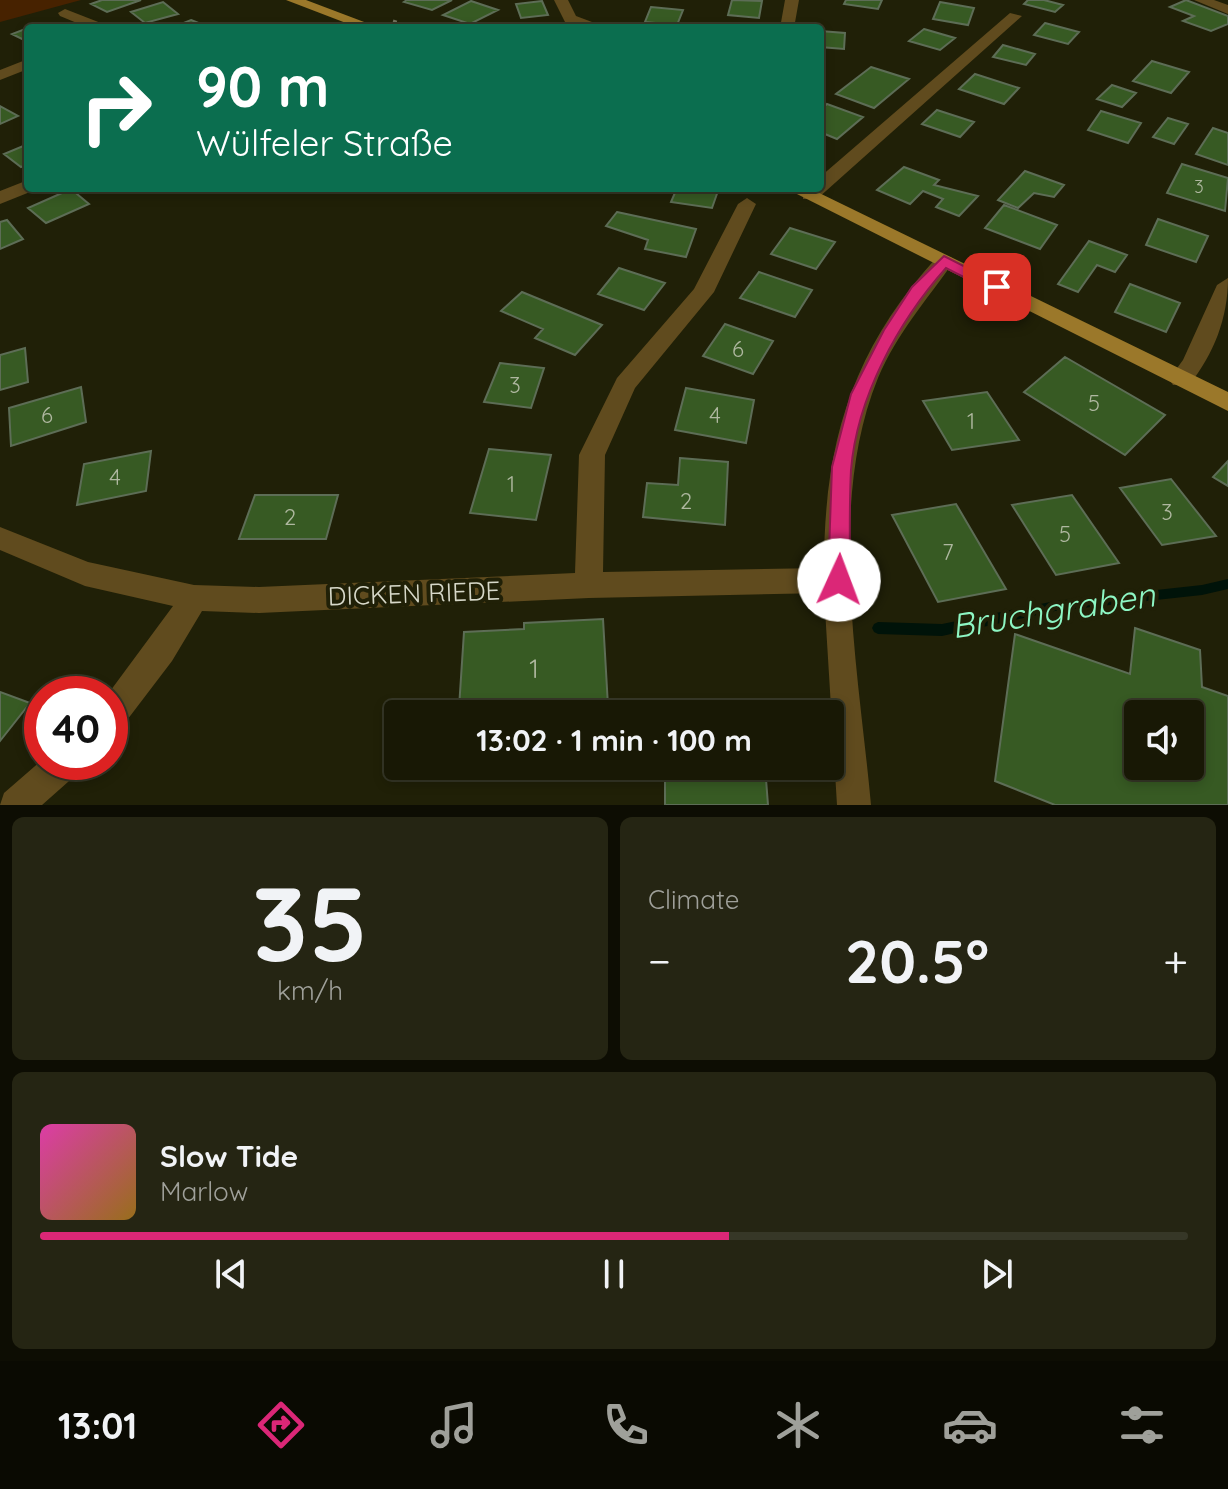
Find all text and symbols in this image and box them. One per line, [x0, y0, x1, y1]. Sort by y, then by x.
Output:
text: 90 m [196, 51, 330, 121]
icon: right [64, 56, 168, 160]
text: Wülfeler Straße [196, 120, 453, 165]
house number: 3 [1194, 175, 1204, 198]
pin [963, 253, 1031, 321]
icon: arrive [975, 265, 1019, 309]
house number: 6 [732, 335, 744, 363]
house number: 3 [509, 371, 521, 399]
house number: 5 [1088, 389, 1100, 417]
house number: 6 [41, 401, 53, 429]
house number: 4 [709, 401, 721, 429]
house number: 1 [967, 407, 975, 435]
house number: 4 [109, 463, 121, 491]
house number: 1 [507, 470, 515, 498]
house number: 2 [680, 487, 692, 515]
house number: 3 [1161, 498, 1173, 526]
house number: 2 [284, 503, 296, 531]
house number: 5 [1059, 520, 1071, 548]
position arrow [797, 538, 881, 622]
house number: 7 [942, 538, 954, 566]
water label: Bruchgraben [948, 572, 1159, 647]
street label: DICKEN RIEDE [327, 573, 501, 613]
house number: 1 [529, 652, 539, 685]
speed limit sign: 40 [24, 676, 128, 780]
map controls [1124, 700, 1204, 780]
button: sound [1124, 700, 1204, 780]
text: 13:02 · 1 min · 100 m [476, 721, 752, 759]
text: 35 [252, 857, 368, 987]
text: Climate [648, 883, 739, 916]
text: 20.5° [845, 923, 989, 998]
text: − [648, 933, 671, 988]
text: + [1163, 933, 1188, 988]
text: km/h [277, 974, 343, 1007]
text: Slow Tide [160, 1137, 298, 1175]
text: Marlow [160, 1175, 248, 1208]
icon: previous [209, 1252, 253, 1296]
icon: pause [592, 1252, 636, 1296]
icon: next [975, 1252, 1019, 1296]
icon: directions [253, 1397, 309, 1453]
icon: music [426, 1397, 482, 1453]
icon: phone [598, 1397, 654, 1453]
icon: climate [770, 1397, 826, 1453]
icon: car [942, 1397, 998, 1453]
icon: filters [1114, 1397, 1170, 1453]
text: 13:01 [58, 1403, 137, 1448]

